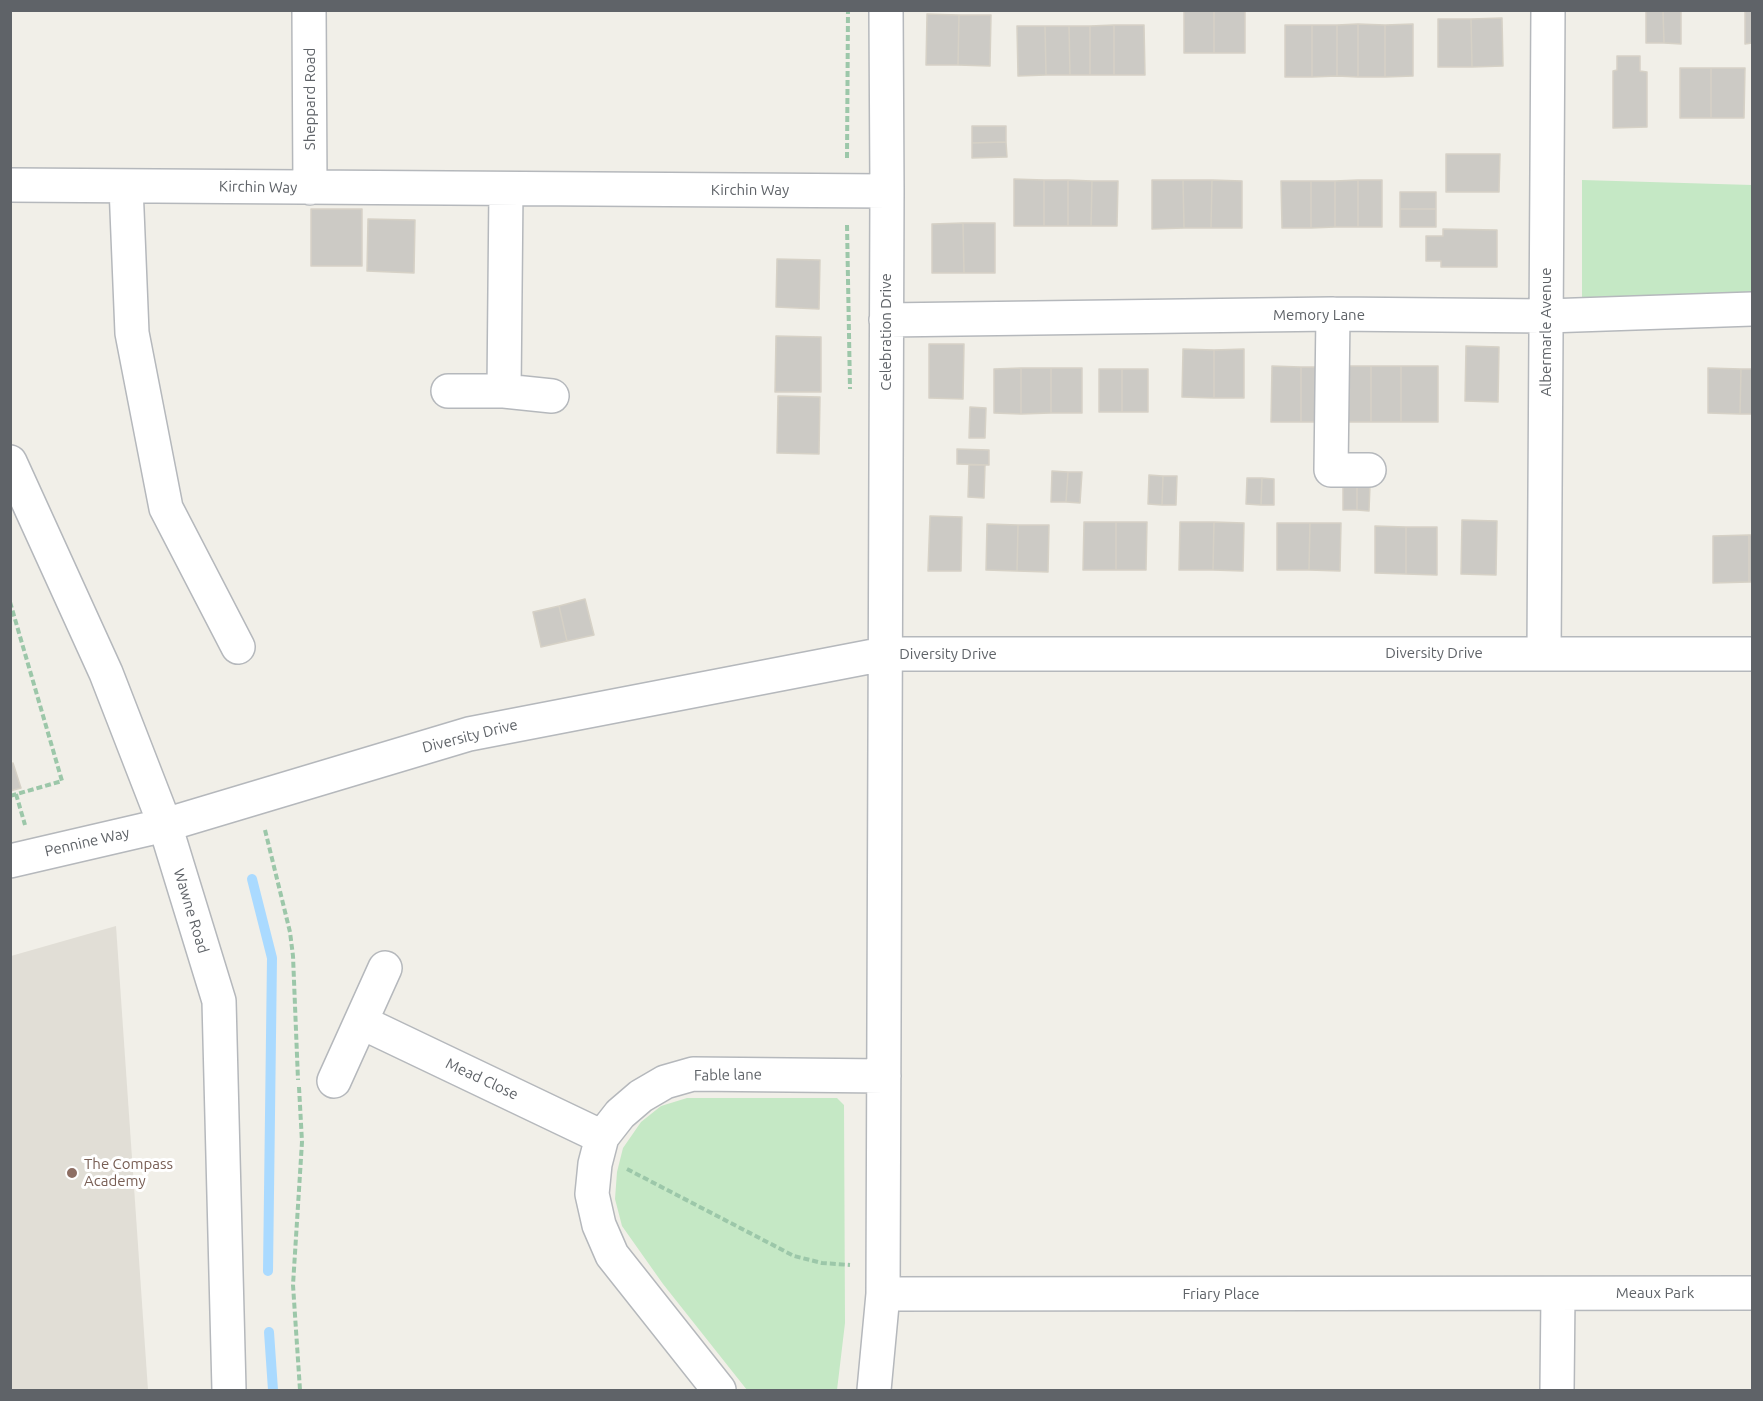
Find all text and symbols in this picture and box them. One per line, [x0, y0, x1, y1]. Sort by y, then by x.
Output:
street label: Sheppard Road [301, 48, 319, 150]
street label: Kirchin Way [219, 177, 297, 197]
street label: Kirchin Way [711, 181, 789, 199]
street label: Albermarle Avenue [1537, 268, 1555, 396]
street label: Celebration Drive [877, 273, 895, 391]
street label: Memory Lane [1273, 306, 1365, 324]
street label: Diversity Drive [1385, 644, 1483, 662]
street label: Diversity Drive [899, 645, 997, 663]
street label: Diversity Drive [420, 715, 520, 757]
street label: Pennine Way [43, 824, 131, 860]
street label: Wawne Road [170, 866, 212, 956]
street label: Mead Close [443, 1054, 521, 1104]
street label: Fable lane [694, 1065, 762, 1085]
place label: The Compass Academy [84, 1155, 173, 1190]
marker: The Compass Academy [65, 1166, 79, 1180]
street label: Meaux Park [1616, 1284, 1694, 1302]
street label: Friary Place [1182, 1285, 1260, 1303]

